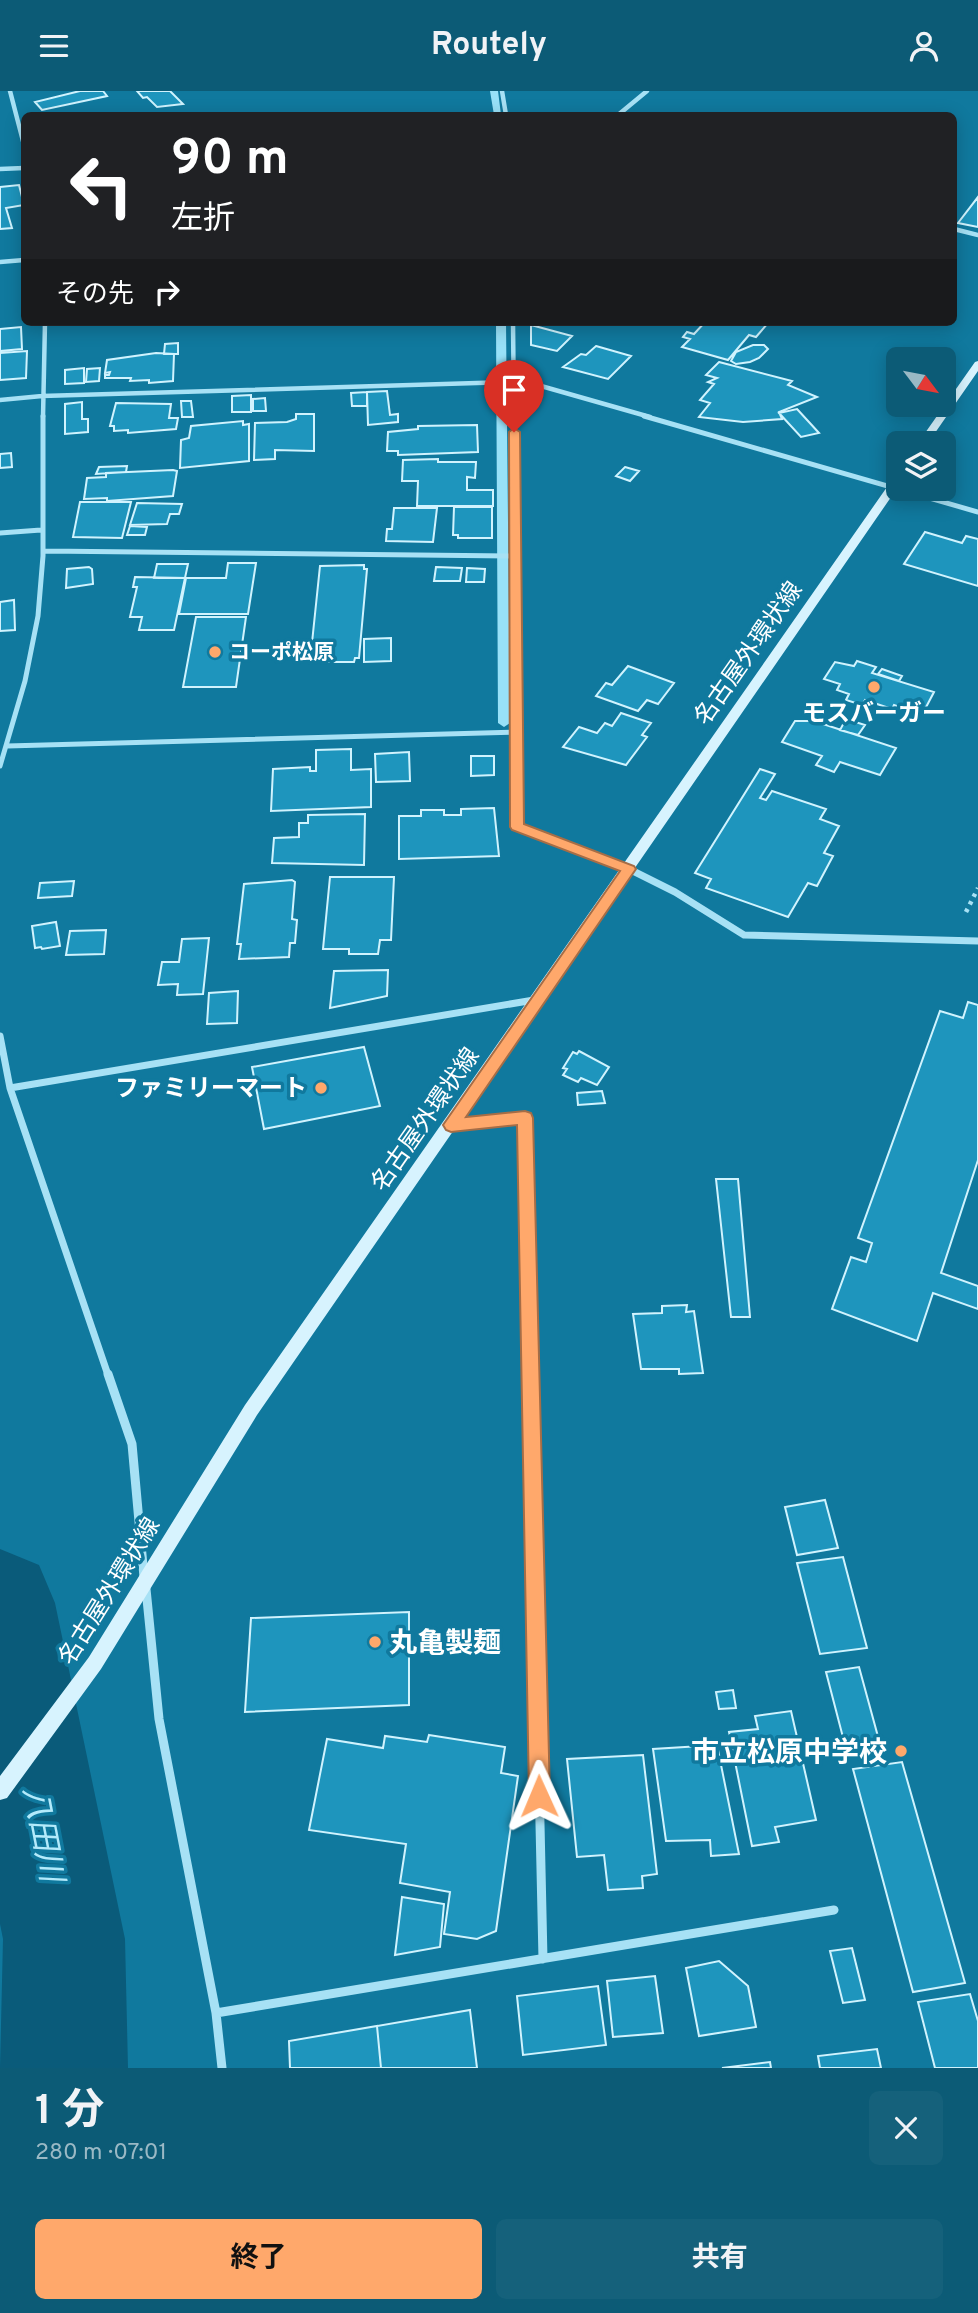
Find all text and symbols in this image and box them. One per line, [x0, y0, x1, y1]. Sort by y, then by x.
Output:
text: Routely [431, 26, 547, 66]
icon: menu [35, 27, 73, 65]
icon: person [905, 27, 943, 65]
text: 90 m [171, 130, 289, 192]
icon: left [56, 140, 147, 231]
text: 左折 [171, 200, 235, 240]
icon: right [148, 273, 186, 311]
text: その先 [56, 279, 134, 312]
north arrow [886, 347, 956, 417]
map controls [886, 347, 956, 501]
pin [484, 360, 544, 432]
icon: arrive [495, 371, 533, 409]
button: layers [886, 431, 956, 501]
street label: 名古屋外環状線 [689, 577, 810, 732]
place label: コーポ松原 [229, 640, 334, 667]
marker: コーポ松原 [207, 644, 223, 660]
marker: モスバーガー [866, 679, 882, 695]
place label: モスバーガー [802, 700, 946, 730]
street label: 名古屋外環状線 [366, 1043, 487, 1198]
place label: ファミリーマート [115, 1075, 307, 1105]
marker: ファミリーマート [313, 1080, 329, 1096]
street label: 名古屋外環状線 [53, 1513, 168, 1671]
place label: 丸亀製麺 [389, 1627, 501, 1663]
marker: 丸亀製麺 [367, 1634, 383, 1650]
place label: 市立松原中学校 [691, 1736, 887, 1772]
marker: 市立松原中学校 [893, 1743, 909, 1759]
position arrow [502, 1759, 576, 1833]
water label: 八田川 [12, 1784, 70, 1888]
text: 1 分 [35, 2086, 104, 2139]
button: close [869, 2091, 943, 2165]
text: 280 m · 07:01 [35, 2139, 167, 2168]
button: 終了 [35, 2219, 482, 2299]
button: 共有 [496, 2219, 943, 2299]

